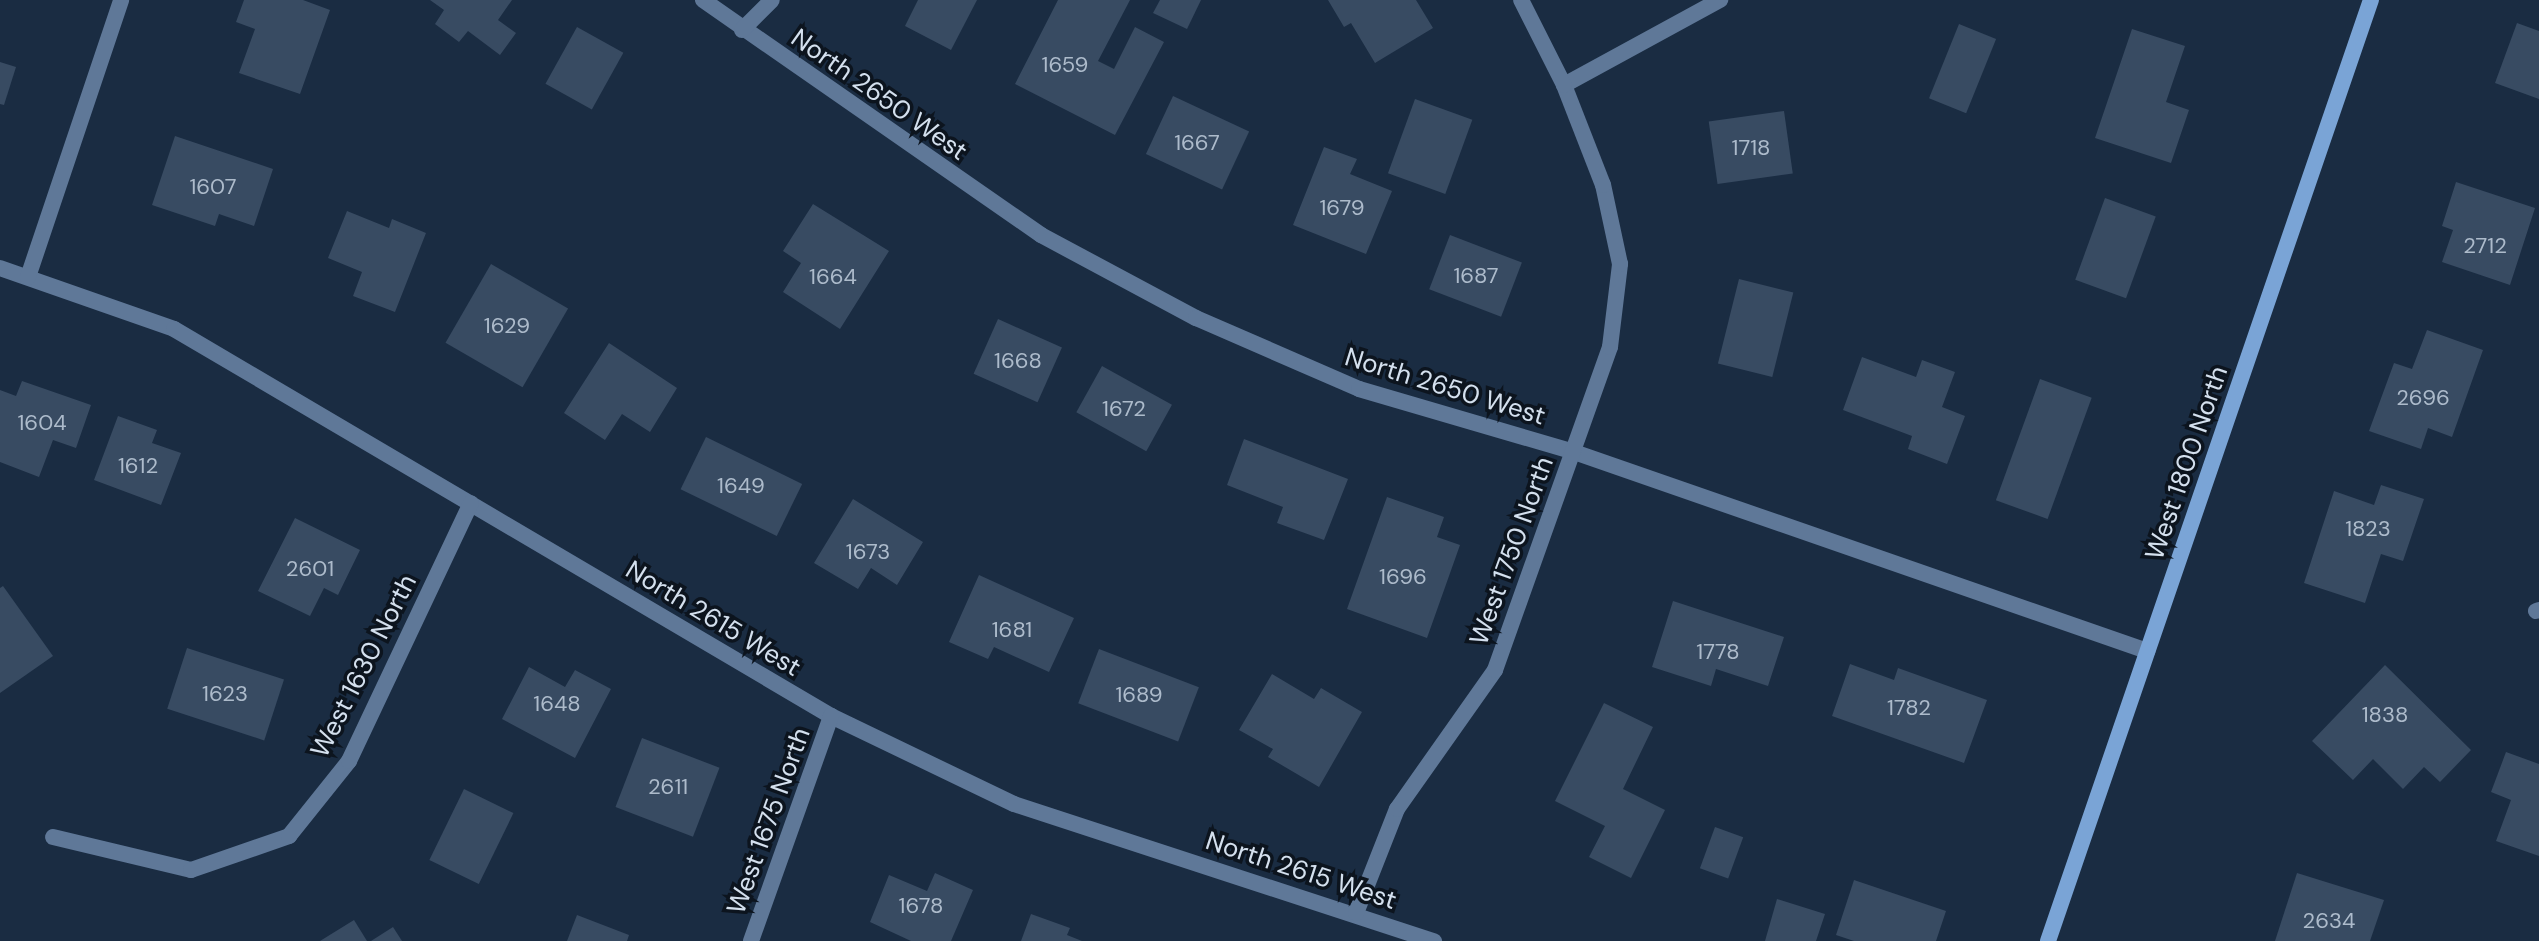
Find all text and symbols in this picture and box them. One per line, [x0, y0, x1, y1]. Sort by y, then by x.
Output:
street label: North 2650 West [785, 23, 973, 167]
house number: 1659 [1042, 52, 1088, 78]
house number: 1667 [1174, 130, 1220, 156]
house number: 1718 [1732, 135, 1770, 161]
house number: 1607 [189, 174, 237, 200]
house number: 1679 [1319, 195, 1365, 221]
house number: 2712 [2463, 233, 2507, 259]
house number: 1687 [1453, 263, 1499, 289]
house number: 1664 [809, 264, 857, 290]
house number: 1629 [484, 313, 530, 339]
street label: North 2650 West [1341, 342, 1549, 432]
house number: 1668 [994, 348, 1042, 374]
street label: West 1800 North [2139, 362, 2235, 564]
house number: 2696 [2396, 385, 2450, 411]
house number: 1672 [1102, 396, 1146, 422]
house number: 1604 [17, 410, 67, 436]
house number: 1612 [118, 453, 158, 479]
street label: West 1750 North [1463, 453, 1561, 649]
house number: 1649 [717, 473, 765, 499]
house number: 1823 [2345, 516, 2391, 542]
house number: 1673 [846, 539, 890, 565]
street label: North 2615 West [620, 555, 806, 683]
house number: 2601 [286, 556, 334, 582]
house number: 1696 [1379, 564, 1427, 590]
street label: West 1630 North [305, 569, 423, 763]
house number: 1681 [992, 617, 1032, 643]
house number: 1778 [1696, 639, 1740, 665]
house number: 1623 [202, 681, 248, 707]
house number: 1689 [1115, 682, 1163, 708]
house number: 1648 [533, 691, 581, 717]
house number: 1782 [1887, 695, 1931, 721]
house number: 1838 [2362, 702, 2408, 728]
street label: West 1675 North [721, 724, 817, 918]
house number: 2611 [648, 774, 688, 800]
street label: North 2615 West [1202, 825, 1400, 917]
house number: 1678 [899, 893, 943, 919]
house number: 2634 [2303, 908, 2355, 934]

